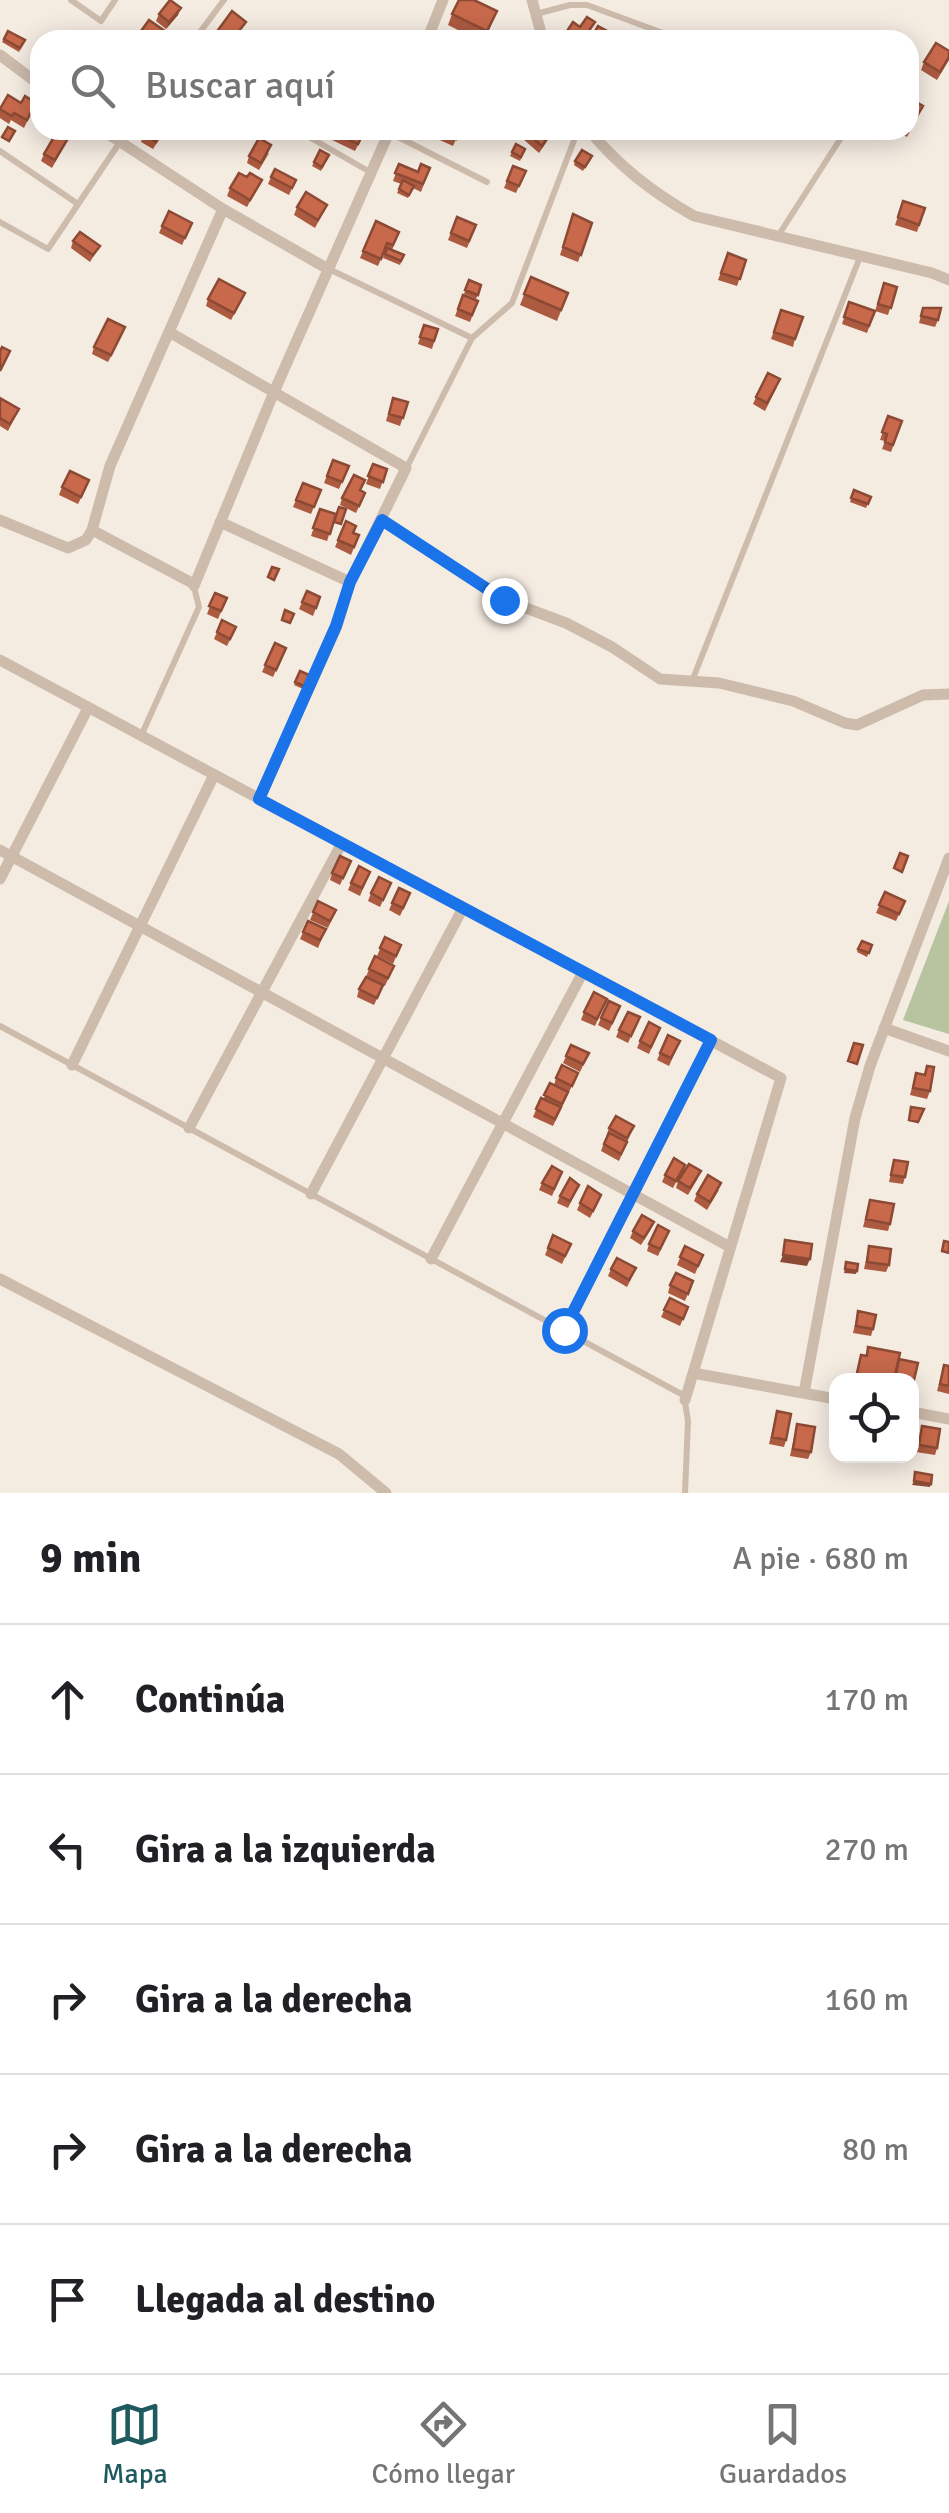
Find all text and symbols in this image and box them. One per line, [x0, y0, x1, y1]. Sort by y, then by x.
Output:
search box [30, 30, 919, 140]
icon: search [65, 58, 120, 113]
text: Buscar aquí [145, 62, 335, 109]
route end [482, 578, 528, 624]
route start [542, 1308, 588, 1354]
map controls [829, 1373, 919, 1463]
button: locate [829, 1373, 919, 1463]
text: 9 min [40, 1533, 141, 1584]
text: A pie · 680 m [733, 1539, 909, 1578]
icon: ahead [40, 1672, 95, 1727]
text: Continúa [135, 1676, 285, 1723]
text: 170 m [825, 1680, 909, 1719]
icon: left [40, 1822, 95, 1877]
text: Gira a la izquierda [135, 1826, 436, 1873]
text: 270 m [825, 1830, 909, 1869]
icon: right [40, 1972, 95, 2027]
text: Gira a la derecha [135, 1976, 412, 2023]
text: 160 m [825, 1980, 909, 2019]
icon: right [40, 2122, 95, 2177]
text: Gira a la derecha [135, 2126, 412, 2173]
text: 80 m [842, 2130, 909, 2169]
icon: arrive [40, 2272, 95, 2327]
text: Llegada al destino [135, 2276, 435, 2323]
tab: Mapa [102, 2397, 168, 2491]
tab: Cómo llegar [372, 2397, 515, 2491]
tab: Guardados [719, 2397, 847, 2491]

